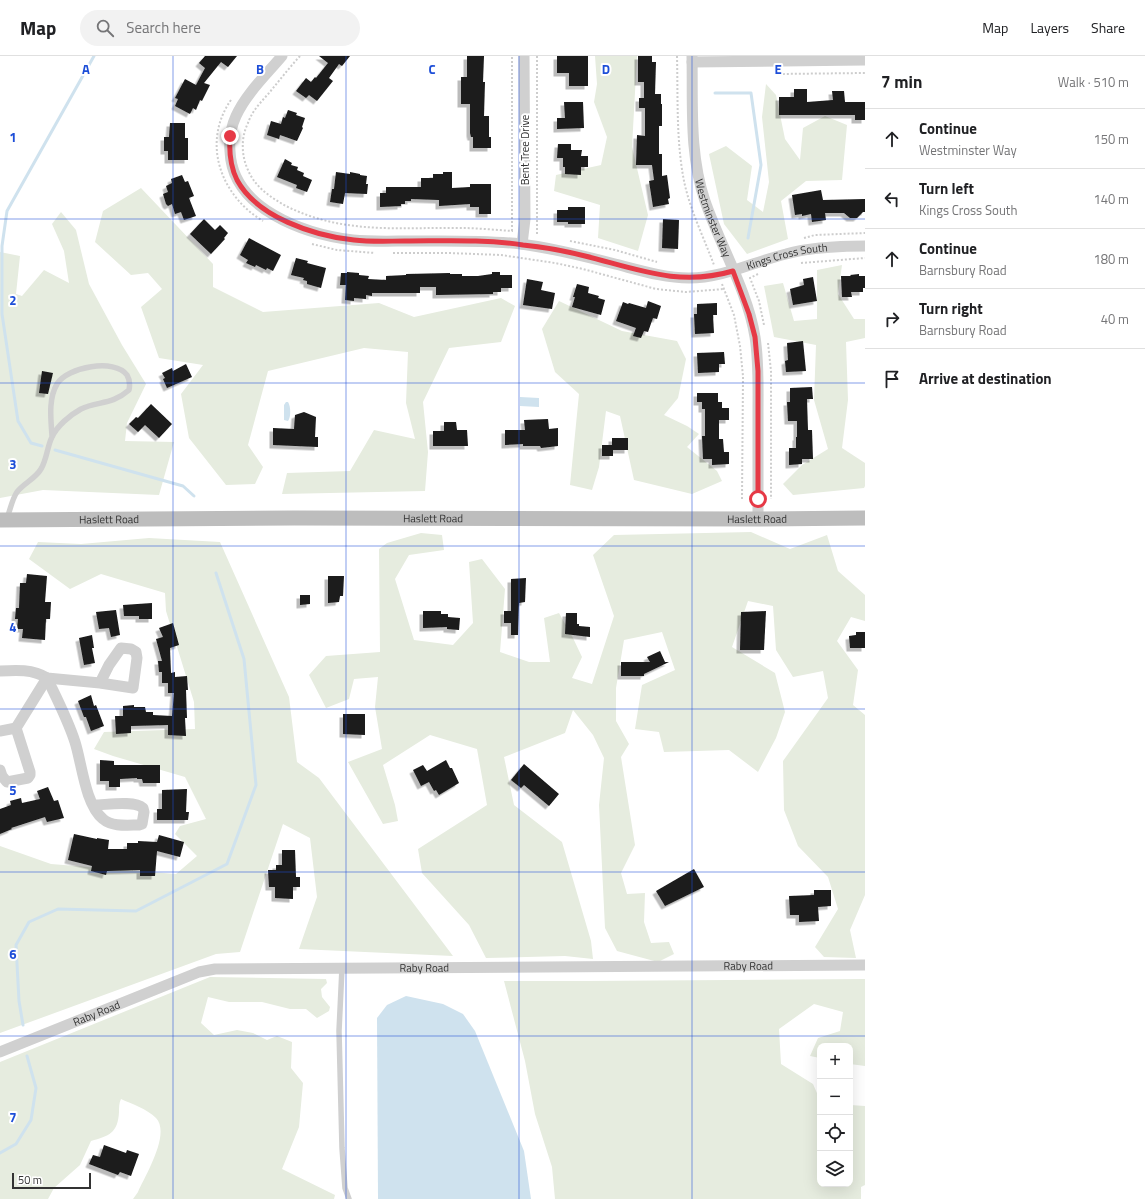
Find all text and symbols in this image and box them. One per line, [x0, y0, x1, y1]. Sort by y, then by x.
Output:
search box [80, 10, 360, 46]
text: Map [20, 13, 56, 42]
text: Search here [126, 16, 201, 39]
icon: search [94, 17, 116, 39]
text: Map [982, 17, 1008, 38]
text: Layers [1030, 17, 1069, 38]
text: Share [1091, 17, 1125, 38]
text: A [82, 59, 90, 79]
text: B [256, 59, 264, 79]
text: C [428, 59, 436, 79]
text: D [602, 59, 610, 79]
text: E [774, 59, 782, 79]
text: 7 min [881, 69, 922, 95]
text: Walk · 510 m [1058, 72, 1129, 92]
street label: Bent Tree Drive [517, 114, 533, 185]
text: Continue [919, 117, 977, 140]
text: 1 [9, 127, 17, 147]
route end [221, 127, 239, 145]
icon: ahead [881, 128, 903, 150]
text: 150 m [1093, 129, 1129, 149]
text: Westminster Way [919, 140, 1017, 160]
street label: Westminster Way [691, 177, 735, 260]
text: Turn left [919, 177, 974, 200]
icon: left [881, 188, 903, 210]
text: 140 m [1093, 189, 1129, 209]
text: Kings Cross South [919, 200, 1017, 220]
text: Continue [919, 237, 977, 260]
street label: Kings Cross South [744, 239, 828, 274]
icon: ahead [881, 248, 903, 270]
text: 180 m [1093, 249, 1129, 269]
text: Barnsbury Road [919, 260, 1007, 280]
text: 2 [9, 290, 17, 310]
text: Turn right [919, 297, 983, 320]
icon: right [881, 308, 903, 330]
text: 40 m [1101, 309, 1129, 329]
text: Barnsbury Road [919, 320, 1007, 340]
text: Arrive at destination [919, 367, 1052, 390]
icon: arrive [881, 368, 903, 390]
text: 3 [9, 454, 17, 474]
route start [749, 490, 767, 508]
street label: Haslett Road [403, 510, 463, 526]
street label: Haslett Road [79, 511, 139, 527]
street label: Haslett Road [727, 511, 787, 527]
text: 4 [9, 617, 17, 637]
text: 5 [9, 780, 17, 800]
text: 6 [9, 944, 17, 964]
street label: Raby Road [723, 958, 773, 974]
street label: Raby Road [399, 960, 449, 976]
street label: Raby Road [71, 996, 123, 1030]
map controls [817, 1043, 853, 1187]
button: + [817, 1043, 853, 1079]
button: − [817, 1079, 853, 1115]
text: 7 [9, 1107, 17, 1127]
button: locate [817, 1115, 853, 1151]
button: layers [817, 1151, 853, 1187]
scale bar [12, 1171, 91, 1190]
text: 50 m [18, 1172, 42, 1188]

